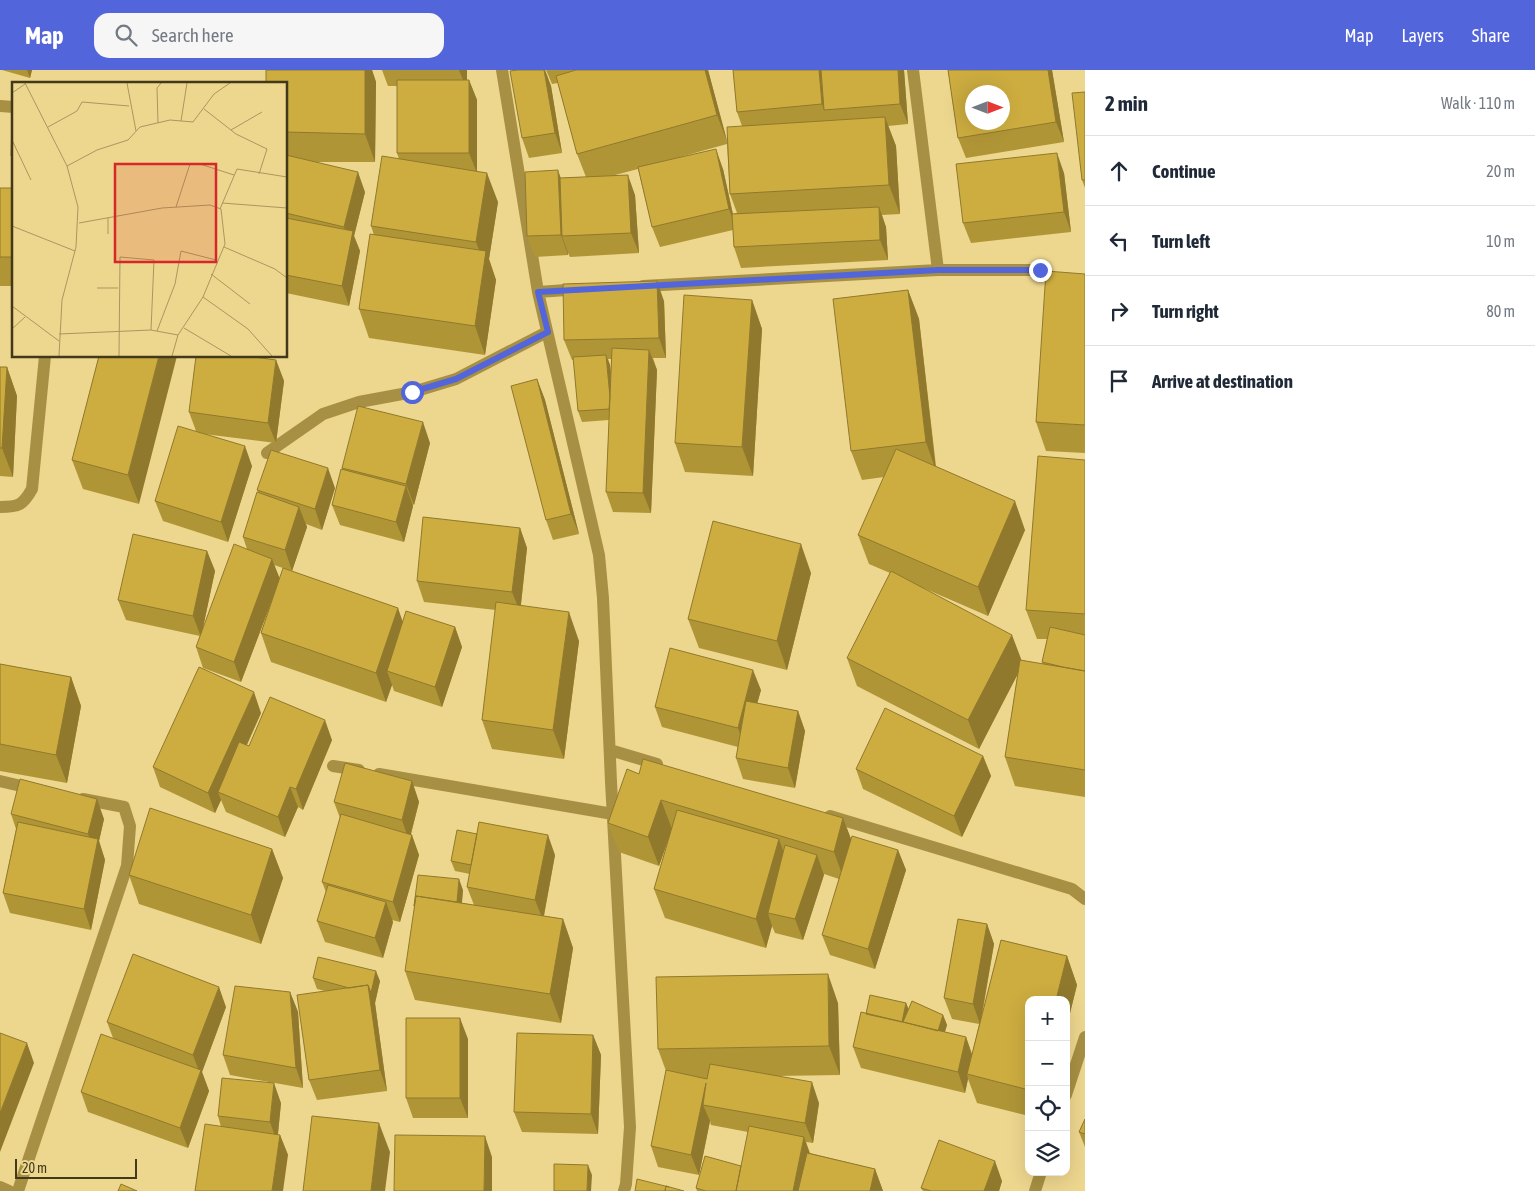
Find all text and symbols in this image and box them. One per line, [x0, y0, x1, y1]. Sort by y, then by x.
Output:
search box [94, 13, 444, 58]
icon: search [112, 21, 140, 49]
text: Map [25, 22, 64, 49]
text: Search here [152, 24, 234, 46]
text: Map [1344, 25, 1373, 46]
text: Layers [1401, 25, 1444, 46]
text: Share [1472, 25, 1510, 46]
inset map [12, 82, 288, 358]
north arrow [965, 85, 1010, 130]
text: 2 min [1105, 91, 1148, 115]
text: Walk · 110 m [1441, 94, 1515, 112]
icon: ahead [1105, 157, 1133, 185]
text: Continue [1152, 160, 1216, 182]
text: 20 m [1486, 162, 1515, 180]
icon: left [1105, 227, 1133, 255]
text: Turn left [1152, 230, 1210, 252]
text: 10 m [1486, 232, 1515, 250]
route end [1029, 259, 1052, 282]
icon: right [1105, 297, 1133, 325]
text: Turn right [1152, 300, 1219, 322]
text: 80 m [1486, 302, 1515, 320]
icon: arrive [1105, 367, 1133, 395]
text: Arrive at destination [1152, 370, 1293, 392]
route start [401, 381, 424, 404]
map controls [1025, 996, 1070, 1176]
button: + [1025, 996, 1070, 1041]
button: − [1025, 1041, 1070, 1086]
button: locate [1025, 1086, 1070, 1131]
button: layers [1025, 1131, 1070, 1176]
scale bar [15, 1156, 138, 1179]
text: 20 m [22, 1160, 47, 1176]

